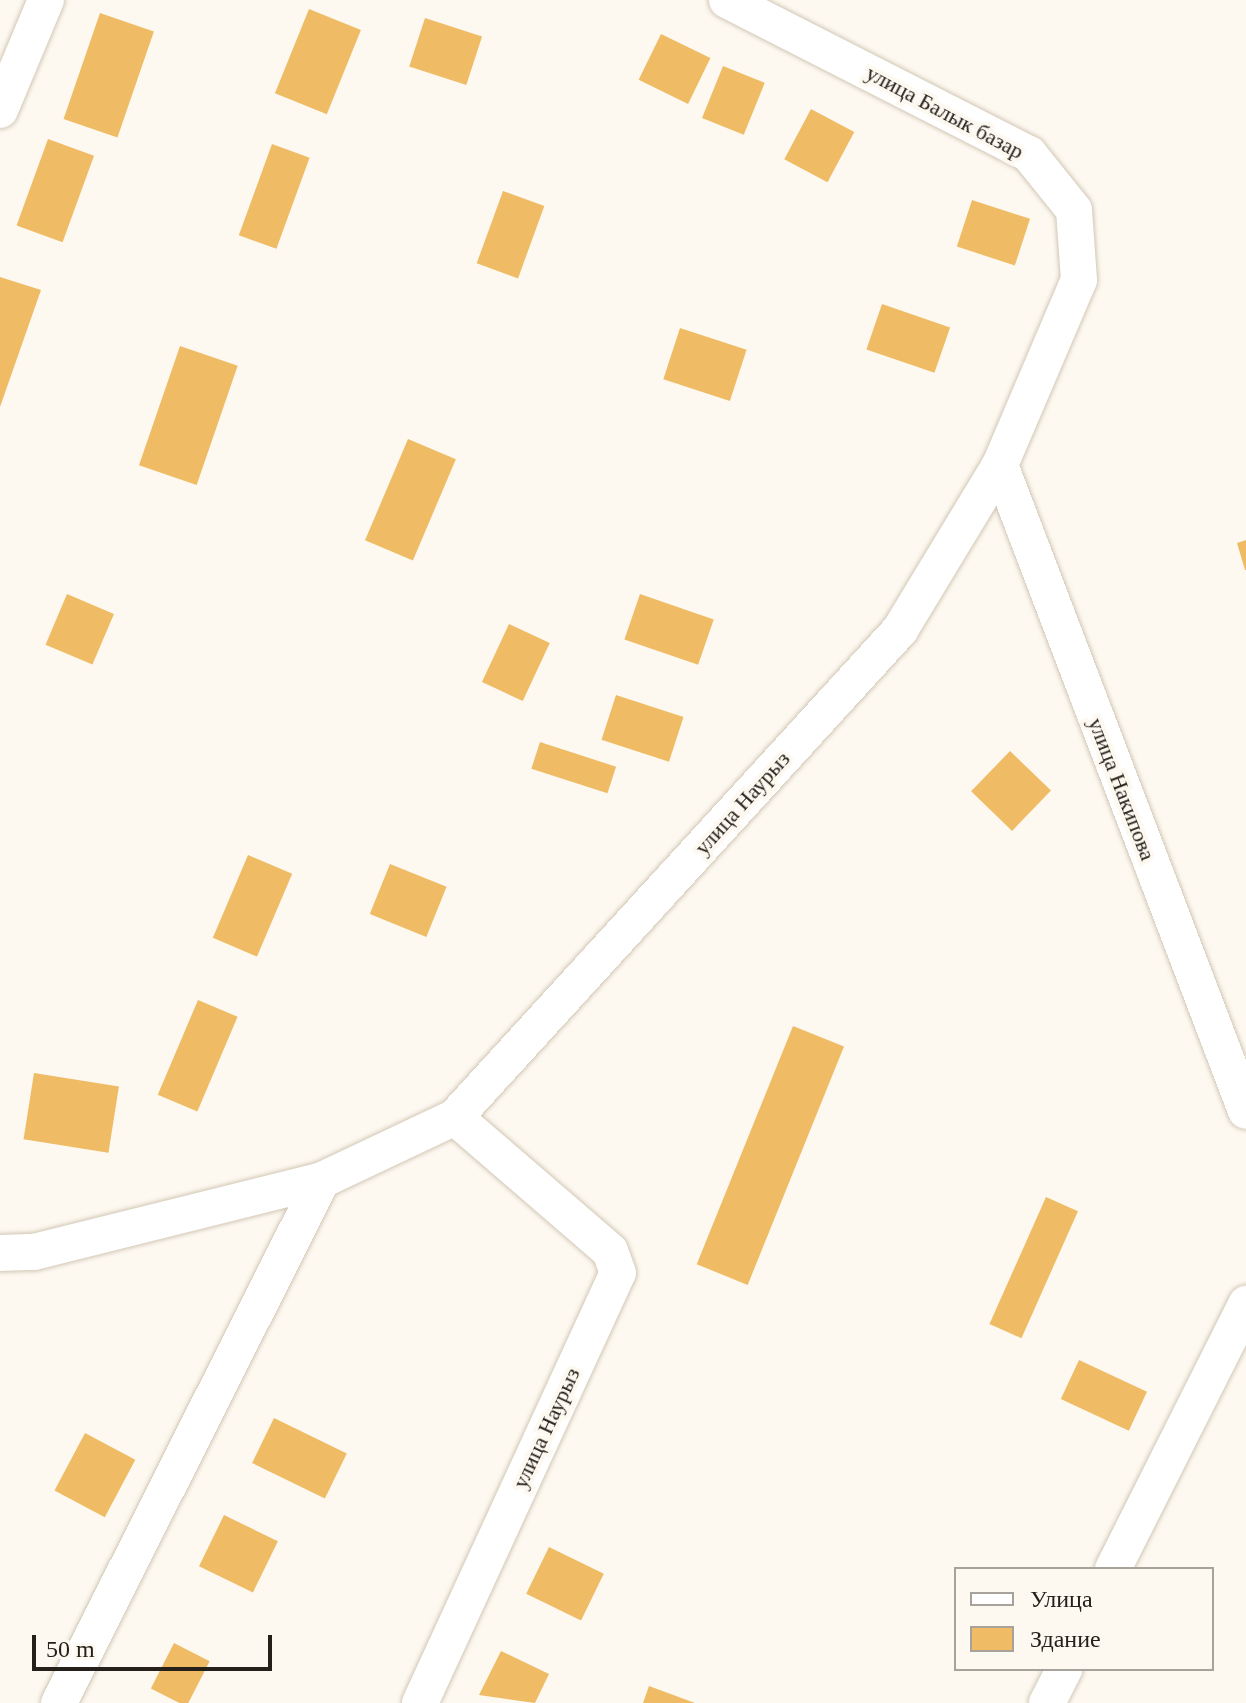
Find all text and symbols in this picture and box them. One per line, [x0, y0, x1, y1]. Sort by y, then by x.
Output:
street label: улица Балык базар [862, 59, 1028, 165]
street label: улица Накипова [1083, 714, 1161, 864]
street label: улица Наурыз [689, 746, 795, 860]
street label: улица Наурыз [507, 1364, 585, 1492]
legend [954, 1567, 1214, 1671]
text: Улица [1030, 1586, 1093, 1612]
scale bar [36, 1619, 276, 1669]
text: Здание [1030, 1626, 1101, 1652]
text: 50 m [46, 1636, 95, 1662]

